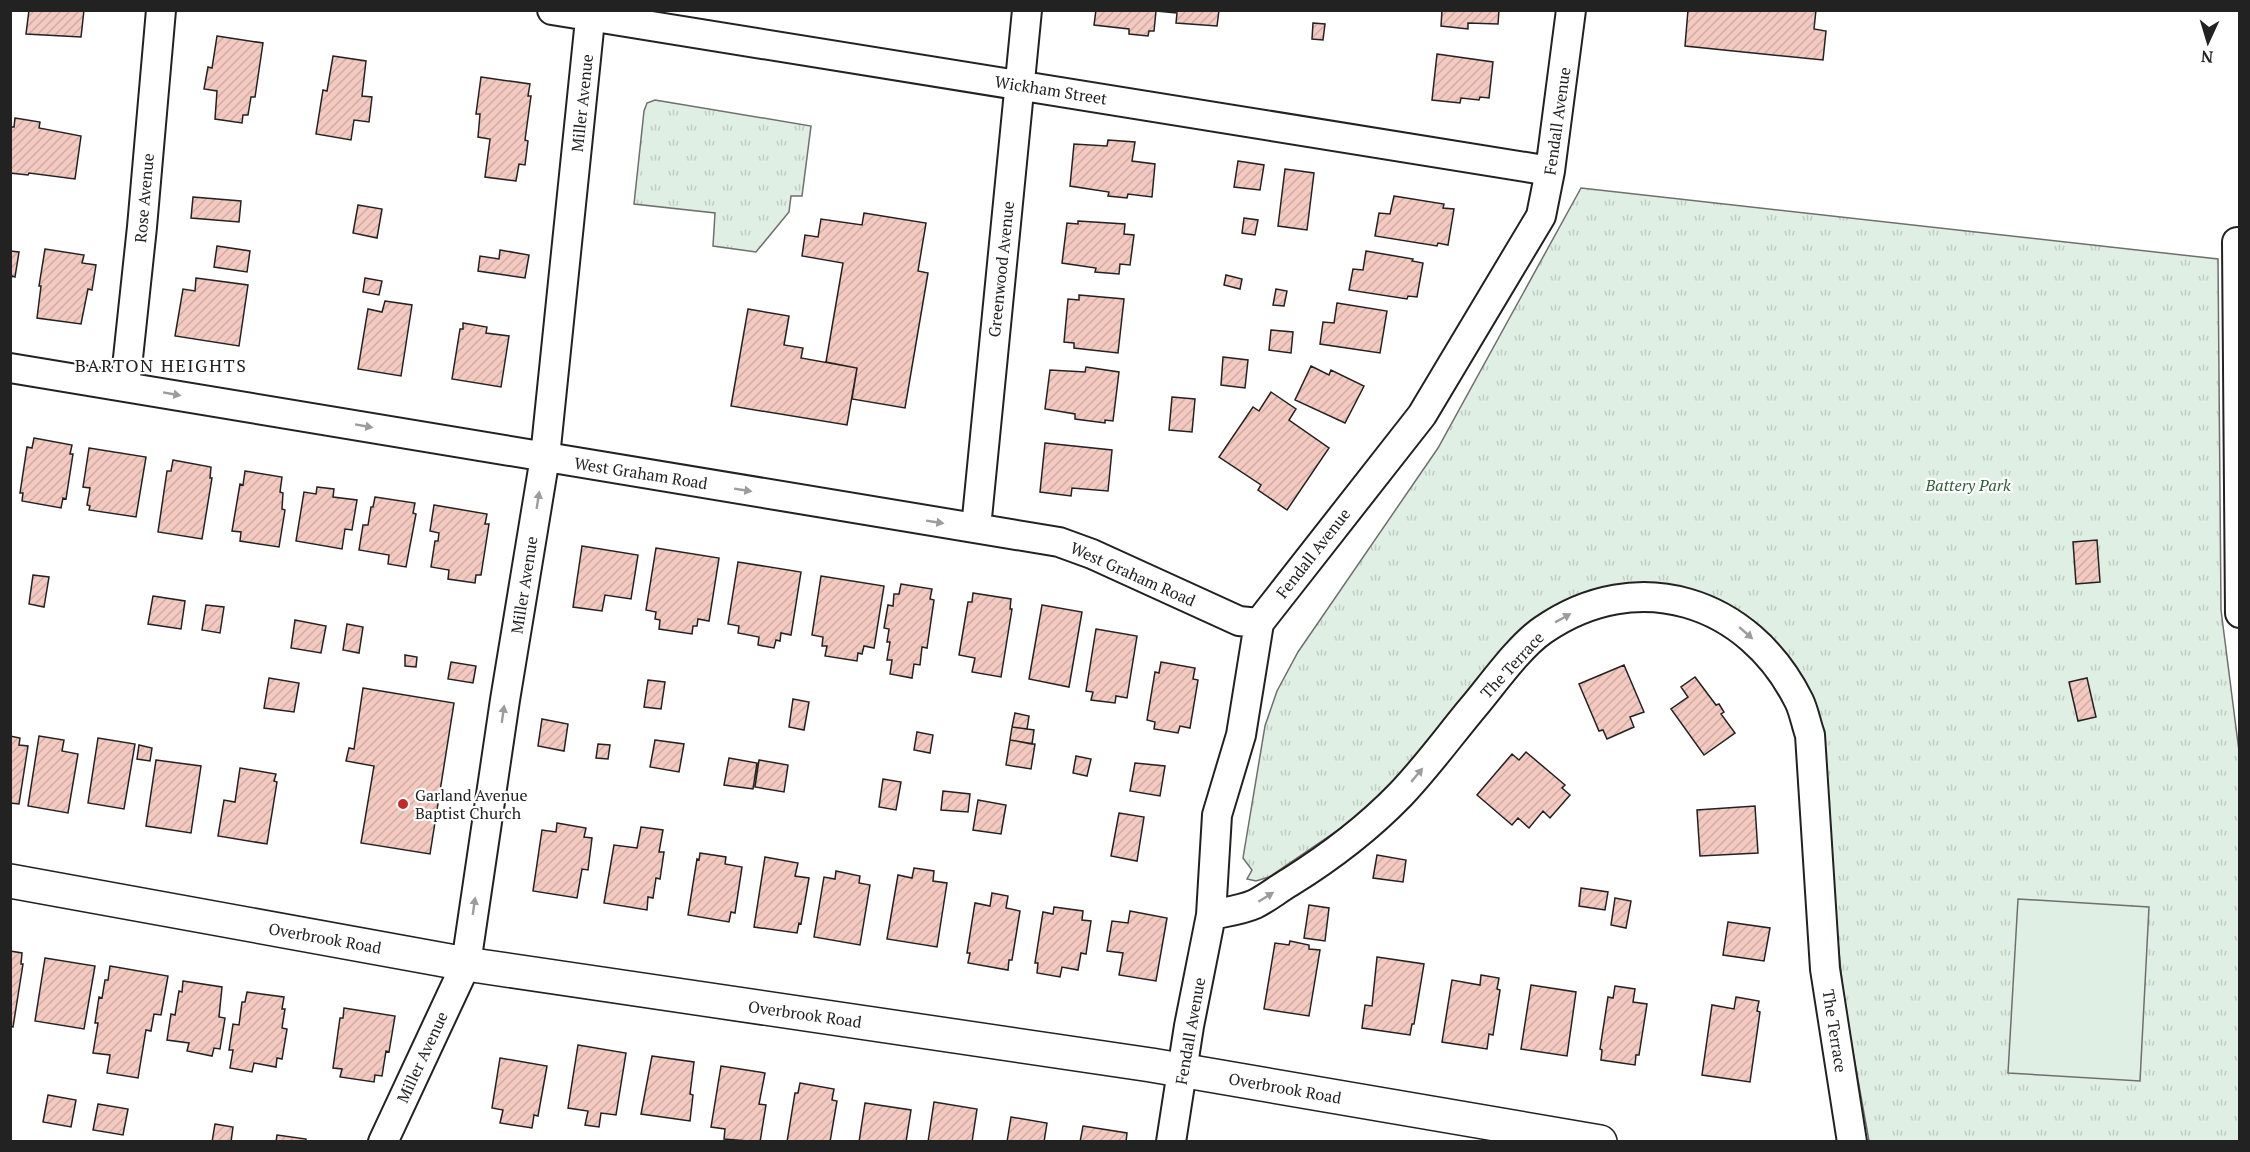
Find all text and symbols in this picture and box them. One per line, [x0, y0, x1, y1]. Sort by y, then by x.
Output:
north arrow [2178, 12, 2238, 72]
text: N [2200, 46, 2214, 68]
street label: Miller Avenue [566, 53, 598, 153]
street label: Fendall Avenue [1539, 66, 1575, 176]
street label: Wickham Street [993, 70, 1109, 110]
street label: Rose Avenue [129, 152, 159, 244]
street label: Greenwood Avenue [983, 200, 1019, 338]
district label: BARTON HEIGHTS [75, 353, 247, 377]
one-way arrow [163, 390, 182, 399]
one-way arrow [355, 422, 374, 431]
street label: West Graham Road [573, 452, 709, 494]
park label: Battery Park [1924, 474, 2011, 496]
one-way arrow [734, 486, 753, 495]
one-way arrow [534, 491, 543, 510]
street label: Fendall Avenue [1271, 503, 1355, 603]
one-way arrow [926, 517, 945, 526]
street label: Miller Avenue [505, 535, 543, 635]
street label: West Graham Road [1067, 537, 1199, 612]
one-way arrow [1555, 613, 1572, 623]
one-way arrow [1738, 626, 1753, 639]
street label: The Terrace [1475, 627, 1549, 703]
one-way arrow [498, 704, 507, 723]
one-way arrow [1410, 767, 1423, 783]
place label: Garland Avenue Baptist Church [415, 784, 527, 824]
marker: Garland Avenue Baptist Church [396, 797, 410, 811]
one-way arrow [1258, 892, 1274, 903]
one-way arrow [470, 897, 479, 916]
street label: Overbrook Road [267, 917, 383, 959]
street label: Fendall Avenue [1170, 976, 1210, 1086]
street label: The Terrace [1818, 988, 1852, 1074]
street label: Overbrook Road [747, 995, 863, 1033]
street label: Miller Avenue [391, 1008, 453, 1106]
street label: Overbrook Road [1227, 1067, 1343, 1109]

